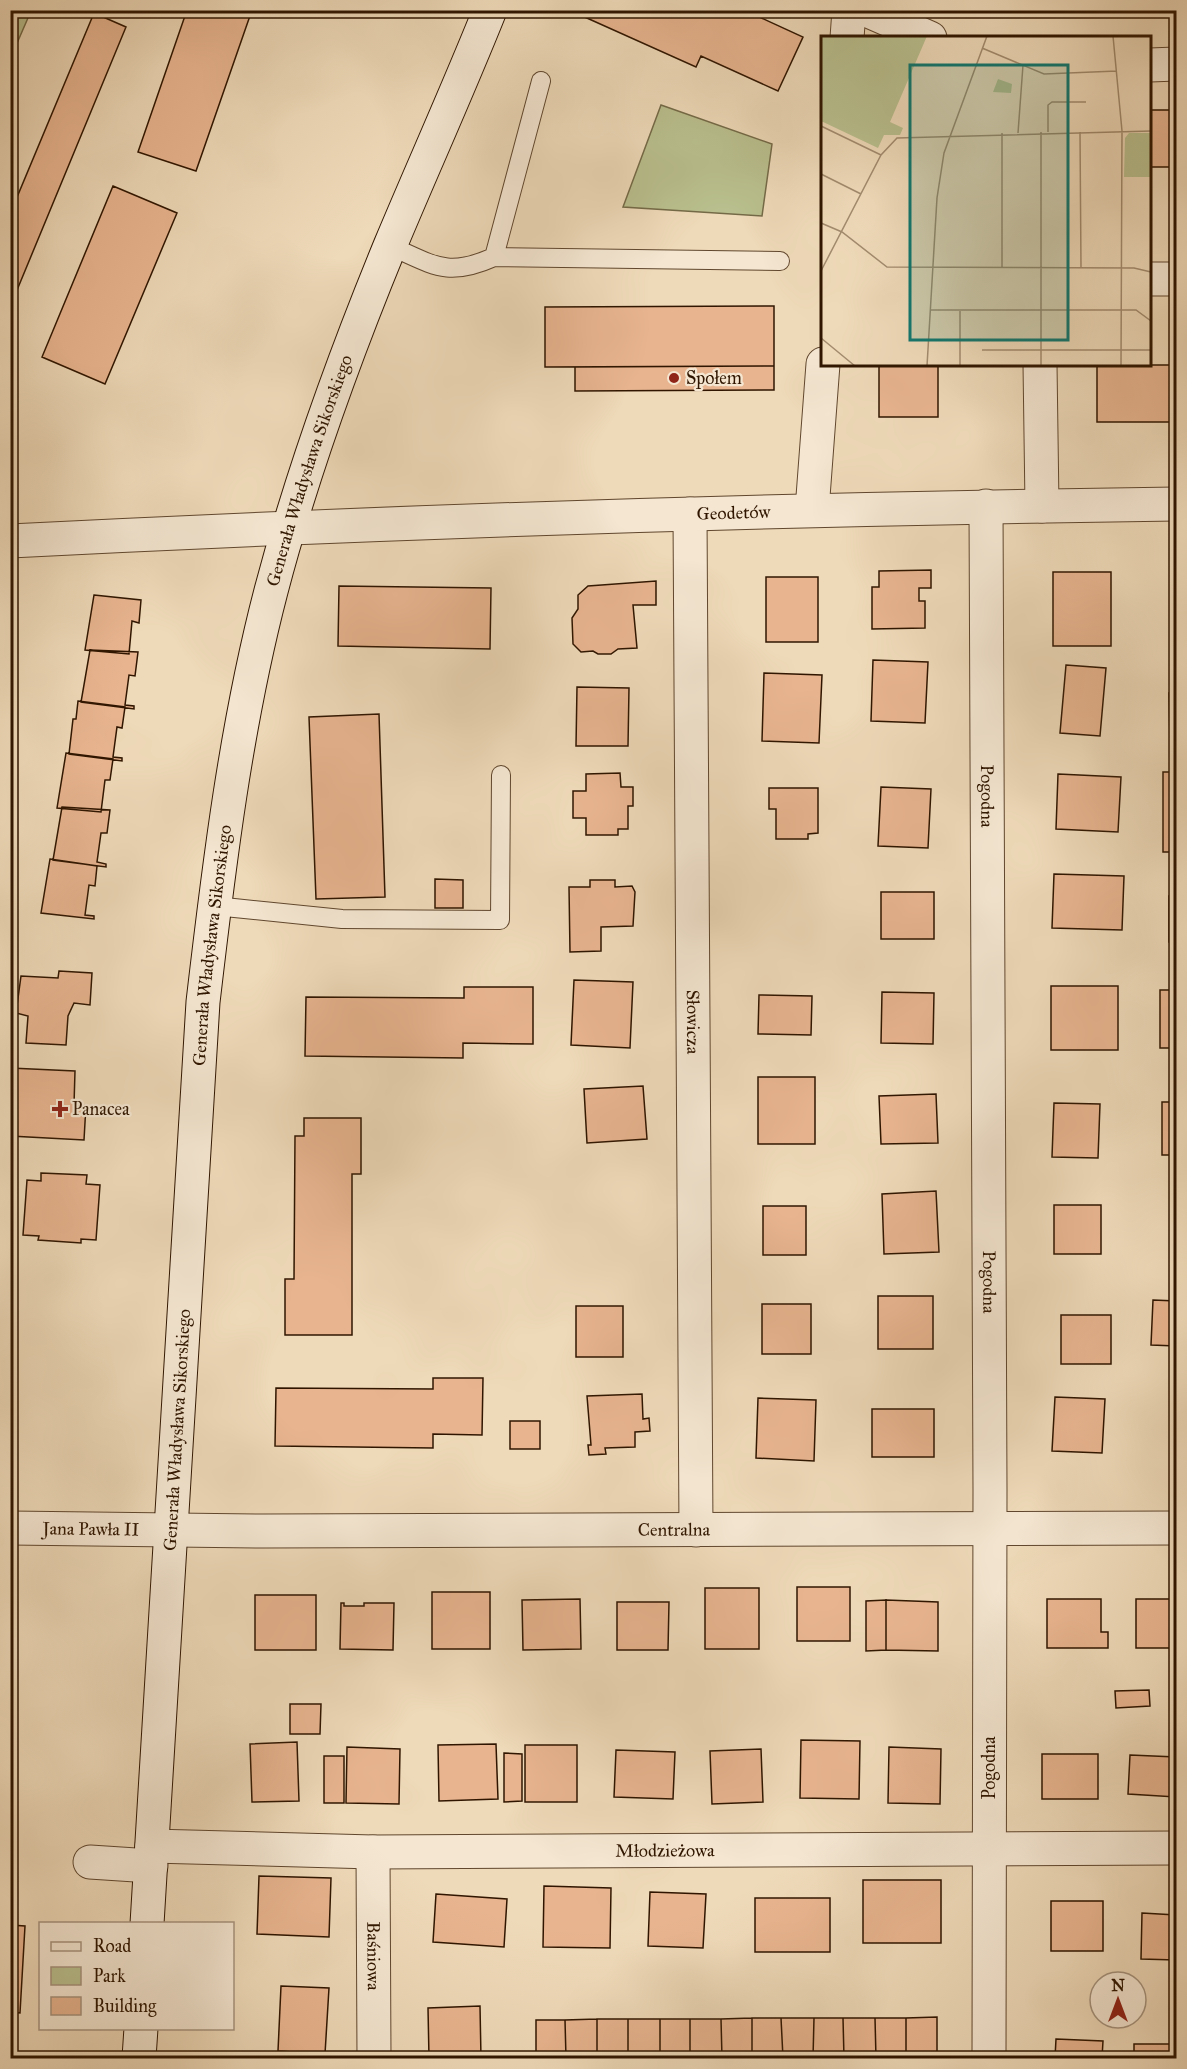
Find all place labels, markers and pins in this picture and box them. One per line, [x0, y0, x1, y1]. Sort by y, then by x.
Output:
place label: Społem [686, 367, 742, 389]
marker: Społem [667, 371, 681, 385]
place label: Panacea [72, 1098, 130, 1120]
marker: Panacea [53, 1102, 67, 1116]

